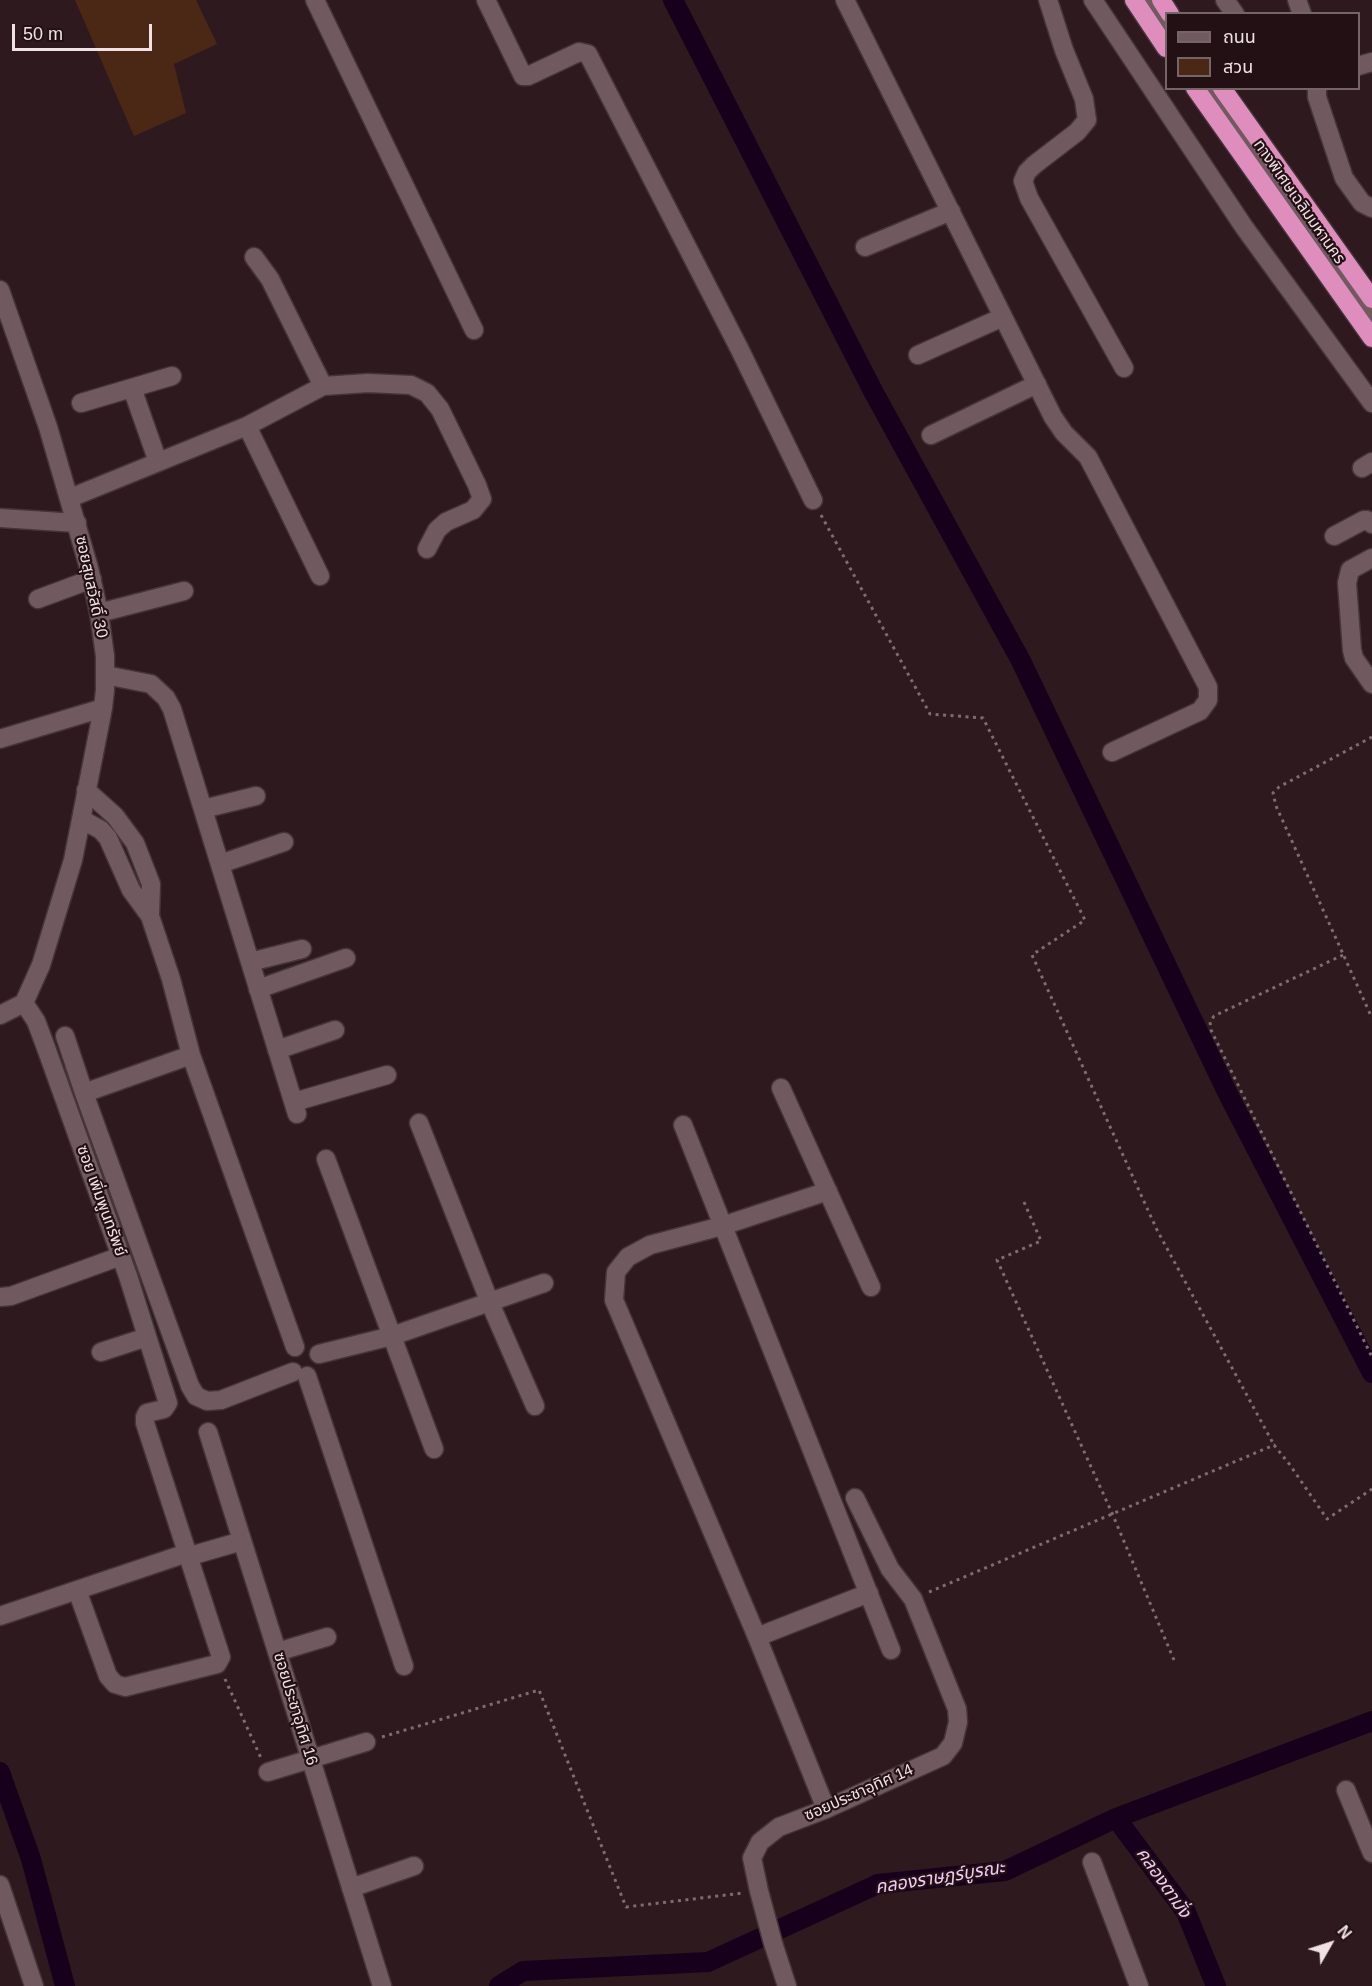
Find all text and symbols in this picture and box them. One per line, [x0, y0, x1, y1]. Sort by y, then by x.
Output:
scale bar [15, 12, 154, 50]
legend [1165, 12, 1360, 90]
text: 50 m [23, 24, 63, 44]
text: ถนน [1223, 27, 1256, 47]
text: สวน [1223, 57, 1253, 77]
street label: ทางพิเศษเฉลิมมหานคร [1249, 136, 1349, 268]
street label: ซอยสุขสวัสดิ์ 30 [71, 534, 111, 640]
street label: ซอย เพิ่มพูนทรัพย์ [72, 1143, 130, 1259]
street label: ซอยประชาอุทิศ 16 [269, 1650, 321, 1768]
street label: ซอยประชาอุทิศ 14 [802, 1760, 916, 1826]
water label: คลองตามั่ง [1131, 1844, 1195, 1922]
water label: คลองราษฎร์บูรณะ [874, 1857, 1006, 1899]
north arrow [1300, 1914, 1360, 1974]
text: N [1334, 1923, 1355, 1942]

